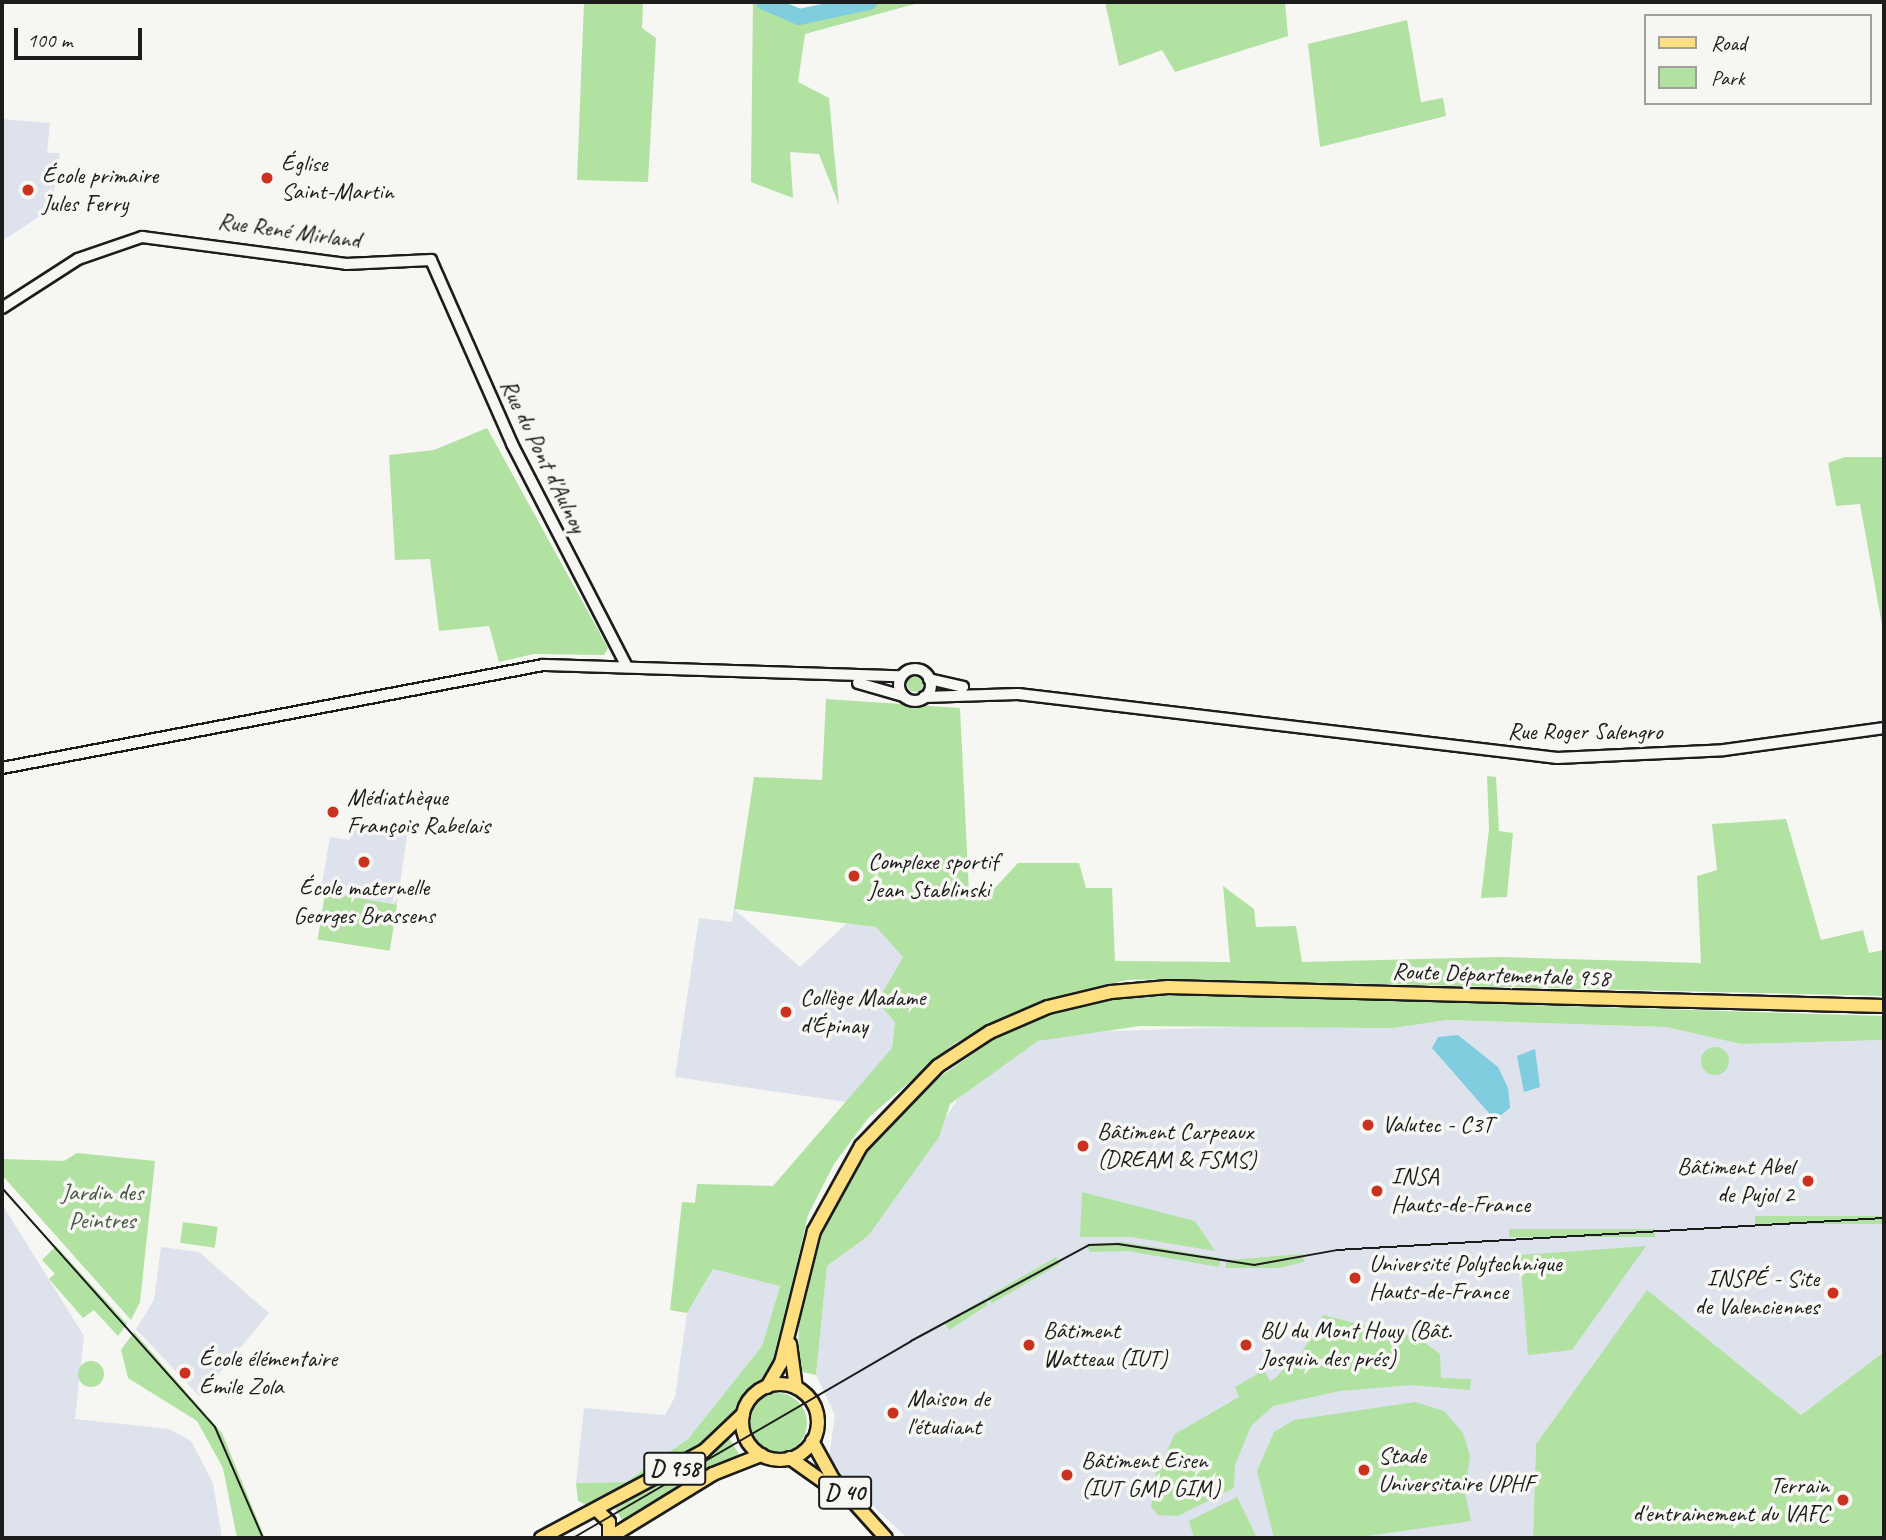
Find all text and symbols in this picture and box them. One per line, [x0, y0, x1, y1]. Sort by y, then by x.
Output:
scale bar [18, 14, 145, 58]
legend [1644, 14, 1872, 105]
text: 100 m [27, 27, 72, 53]
text: Road [1711, 30, 1746, 56]
text: Park [1711, 65, 1744, 91]
place label: Église Saint-Martin [281, 150, 394, 206]
place label: École primaire Jules Ferry [42, 162, 156, 218]
marker: Église Saint-Martin [259, 170, 275, 186]
marker: École primaire Jules Ferry [20, 182, 36, 198]
street label: Rue René Mirland [216, 207, 362, 255]
street label: Rue du Pont d'Aulnoy [494, 375, 592, 537]
street label: Rue Roger Salengro [1507, 718, 1663, 746]
place label: Médiathèque François Rabelais [347, 784, 491, 840]
marker: Médiathèque François Rabelais [325, 804, 341, 820]
place label: Complexe sportif Jean Stablinski [868, 848, 998, 904]
marker: École maternelle Georges Brassens [356, 854, 372, 870]
marker: Complexe sportif Jean Stablinski [846, 868, 862, 884]
place label: École maternelle Georges Brassens [293, 874, 435, 930]
street label: Route Départementale 958 [1392, 957, 1610, 993]
place label: Collège Madame d'Épinay [800, 984, 927, 1040]
marker: Collège Madame d'Épinay [778, 1004, 794, 1020]
place label: Valutec - C3T [1382, 1111, 1493, 1139]
marker: Valutec - C3T [1360, 1117, 1376, 1133]
place label: Bâtiment Carpeaux (DREAM & FSMS) [1097, 1118, 1256, 1174]
marker: Bâtiment Carpeaux (DREAM & FSMS) [1075, 1138, 1091, 1154]
place label: Bâtiment Abel de Pujol 2 [1677, 1153, 1794, 1209]
place label: INSA Hauts-de-France [1391, 1163, 1530, 1219]
marker: Bâtiment Abel de Pujol 2 [1800, 1173, 1816, 1189]
park label: Jardin des Peintres [61, 1179, 143, 1235]
marker: INSA Hauts-de-France [1369, 1183, 1385, 1199]
place label: Université Polytechnique Hauts-de-France [1369, 1250, 1562, 1306]
place label: INSPÉ - Site de Valenciennes [1693, 1265, 1819, 1321]
marker: Université Polytechnique Hauts-de-France [1347, 1270, 1363, 1286]
marker: INSPÉ - Site de Valenciennes [1825, 1285, 1841, 1301]
place label: Bâtiment Watteau (IUT) [1043, 1317, 1167, 1373]
place label: BU du Mont Houy (Bât. Josquin des prés) [1260, 1317, 1452, 1373]
marker: Bâtiment Watteau (IUT) [1021, 1337, 1037, 1353]
marker: BU du Mont Houy (Bât. Josquin des prés) [1238, 1337, 1254, 1353]
place label: École élémentaire Émile Zola [199, 1345, 337, 1401]
marker: École élémentaire Émile Zola [177, 1365, 193, 1381]
place label: Maison de l'étudiant [907, 1385, 990, 1441]
marker: Maison de l'étudiant [885, 1405, 901, 1421]
place label: Stade Universitaire UPHF [1378, 1442, 1535, 1498]
place label: Bâtiment Eisen (IUT GMP GIM) [1081, 1447, 1219, 1503]
road number: D 958 [642, 1450, 708, 1488]
marker: Stade Universitaire UPHF [1356, 1462, 1372, 1478]
marker: Bâtiment Eisen (IUT GMP GIM) [1059, 1467, 1075, 1483]
place label: Terrain d'entrainement du VAFC [1633, 1472, 1829, 1528]
road number: D 40 [817, 1474, 873, 1512]
marker: Terrain d'entrainement du VAFC [1835, 1492, 1851, 1508]

